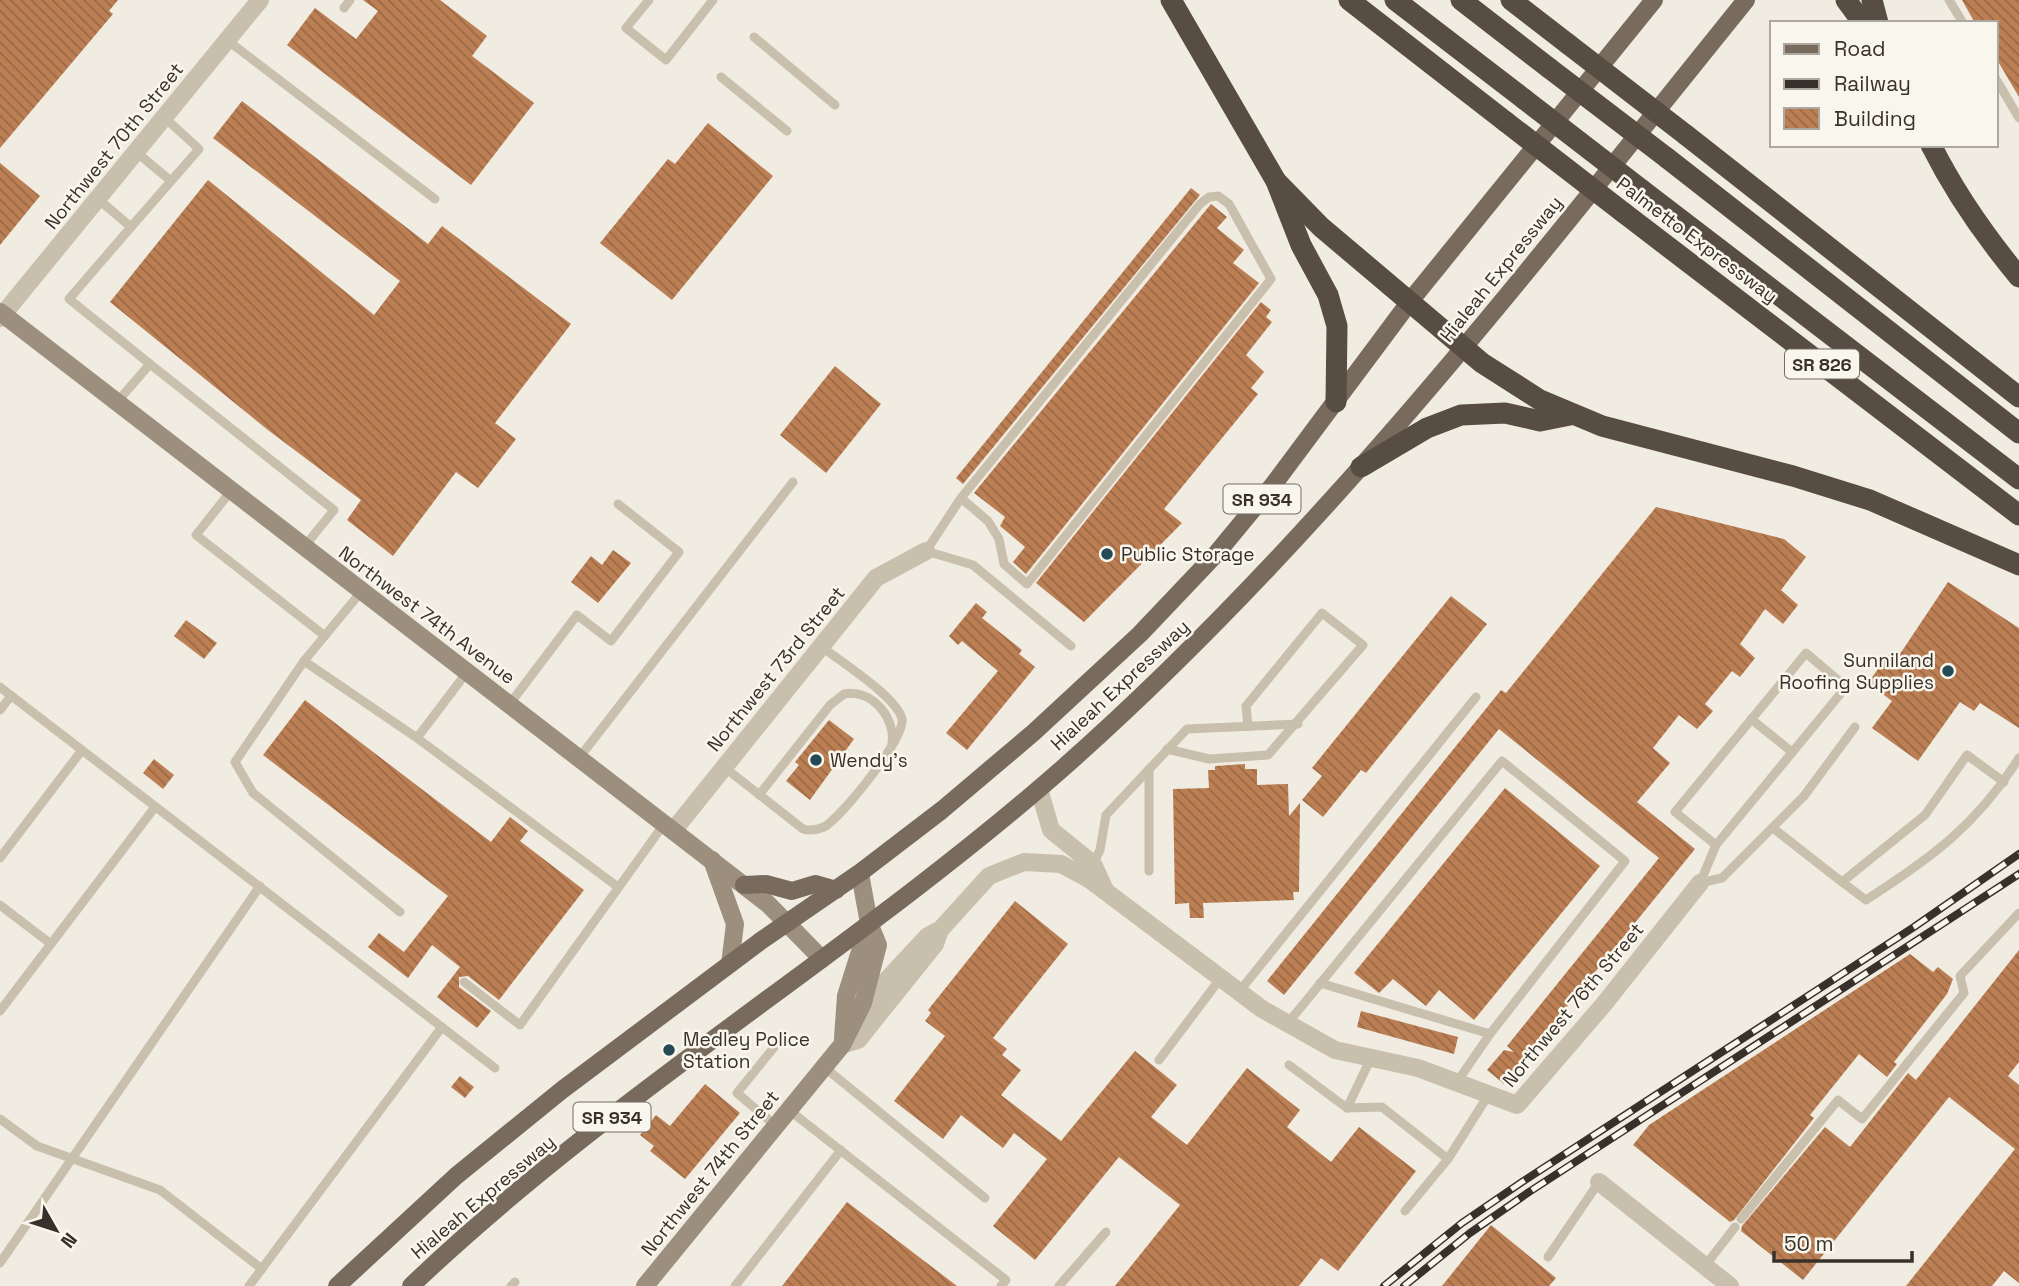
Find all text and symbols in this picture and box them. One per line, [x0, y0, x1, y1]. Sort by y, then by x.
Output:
legend [1770, 21, 1998, 147]
text: Road [1834, 35, 1886, 62]
street label: Northwest 70th Street [39, 57, 189, 235]
text: Railway [1834, 70, 1911, 97]
text: Building [1834, 105, 1916, 132]
street label: Palmetto Expressway [1611, 171, 1783, 309]
street label: Hialeah Expressway [1434, 191, 1568, 347]
road number: SR 826 [1785, 350, 1859, 378]
road number: SR 934 [1224, 485, 1300, 514]
street label: Northwest 74th Avenue [334, 540, 520, 690]
place label: Public Storage [1121, 542, 1255, 567]
marker: Public Storage [1099, 546, 1115, 562]
street label: Northwest 73rd Street [702, 581, 850, 757]
street label: Hialeah Expressway [1045, 614, 1195, 756]
place label: Sunniland Roofing Supplies [1779, 648, 1934, 695]
marker: Sunniland Roofing Supplies [1940, 663, 1956, 679]
place label: Wendy's [830, 748, 908, 773]
marker: Wendy's [808, 752, 824, 768]
street label: Northwest 76th Street [1497, 918, 1649, 1092]
place label: Medley Police Station [683, 1027, 810, 1074]
marker: Medley Police Station [661, 1042, 677, 1058]
street label: Northwest 74th Street [635, 1085, 785, 1261]
road number: SR 934 [574, 1102, 650, 1132]
street label: Hialeah Expressway [406, 1129, 560, 1265]
north arrow [21, 1195, 91, 1265]
scale bar [1774, 1220, 1912, 1264]
text: N [55, 1228, 83, 1253]
text: 50 m [1784, 1230, 1834, 1257]

